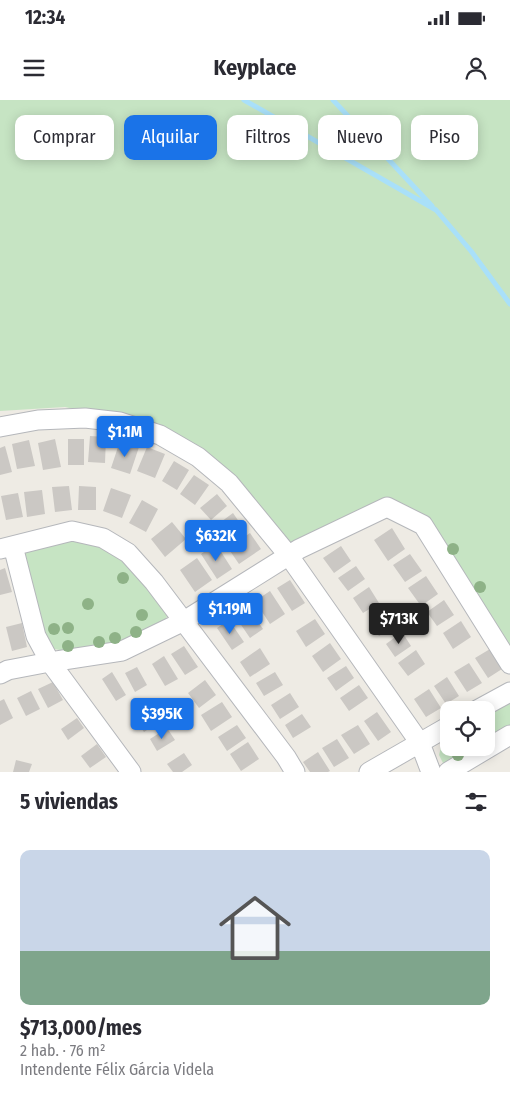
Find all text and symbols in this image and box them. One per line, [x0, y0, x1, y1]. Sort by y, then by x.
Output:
text: 12:34 [25, 6, 65, 29]
icon: menu [20, 54, 48, 82]
text: Keyplace [214, 54, 296, 81]
icon: person [462, 54, 490, 82]
chip: Comprar [15, 115, 114, 160]
chip: Alquilar [124, 115, 217, 160]
chip: Filtros [227, 115, 308, 160]
chip: Nuevo [318, 115, 401, 160]
chip: Piso [411, 115, 478, 160]
pin: $1.1M [90, 416, 160, 458]
text: $1.1M [108, 422, 142, 441]
pin: $632K [181, 520, 251, 562]
text: $632K [196, 526, 236, 545]
pin: $1.19M [189, 592, 271, 635]
text: $1.19M [209, 599, 251, 618]
pin: $713K [364, 602, 434, 645]
text: $713K [380, 609, 418, 628]
pin: $395K [127, 698, 197, 740]
map controls [440, 701, 495, 756]
button: locate [440, 701, 495, 756]
text: $395K [142, 704, 182, 723]
icon: filters [462, 788, 490, 816]
text: 5 viviendas [20, 789, 118, 815]
icon: home [210, 883, 300, 973]
text: $713,000/mes [20, 1015, 142, 1041]
text: 2 hab. · 76 m² [20, 1041, 106, 1060]
text: Intendente Félix Gárcia Videla [20, 1060, 214, 1079]

